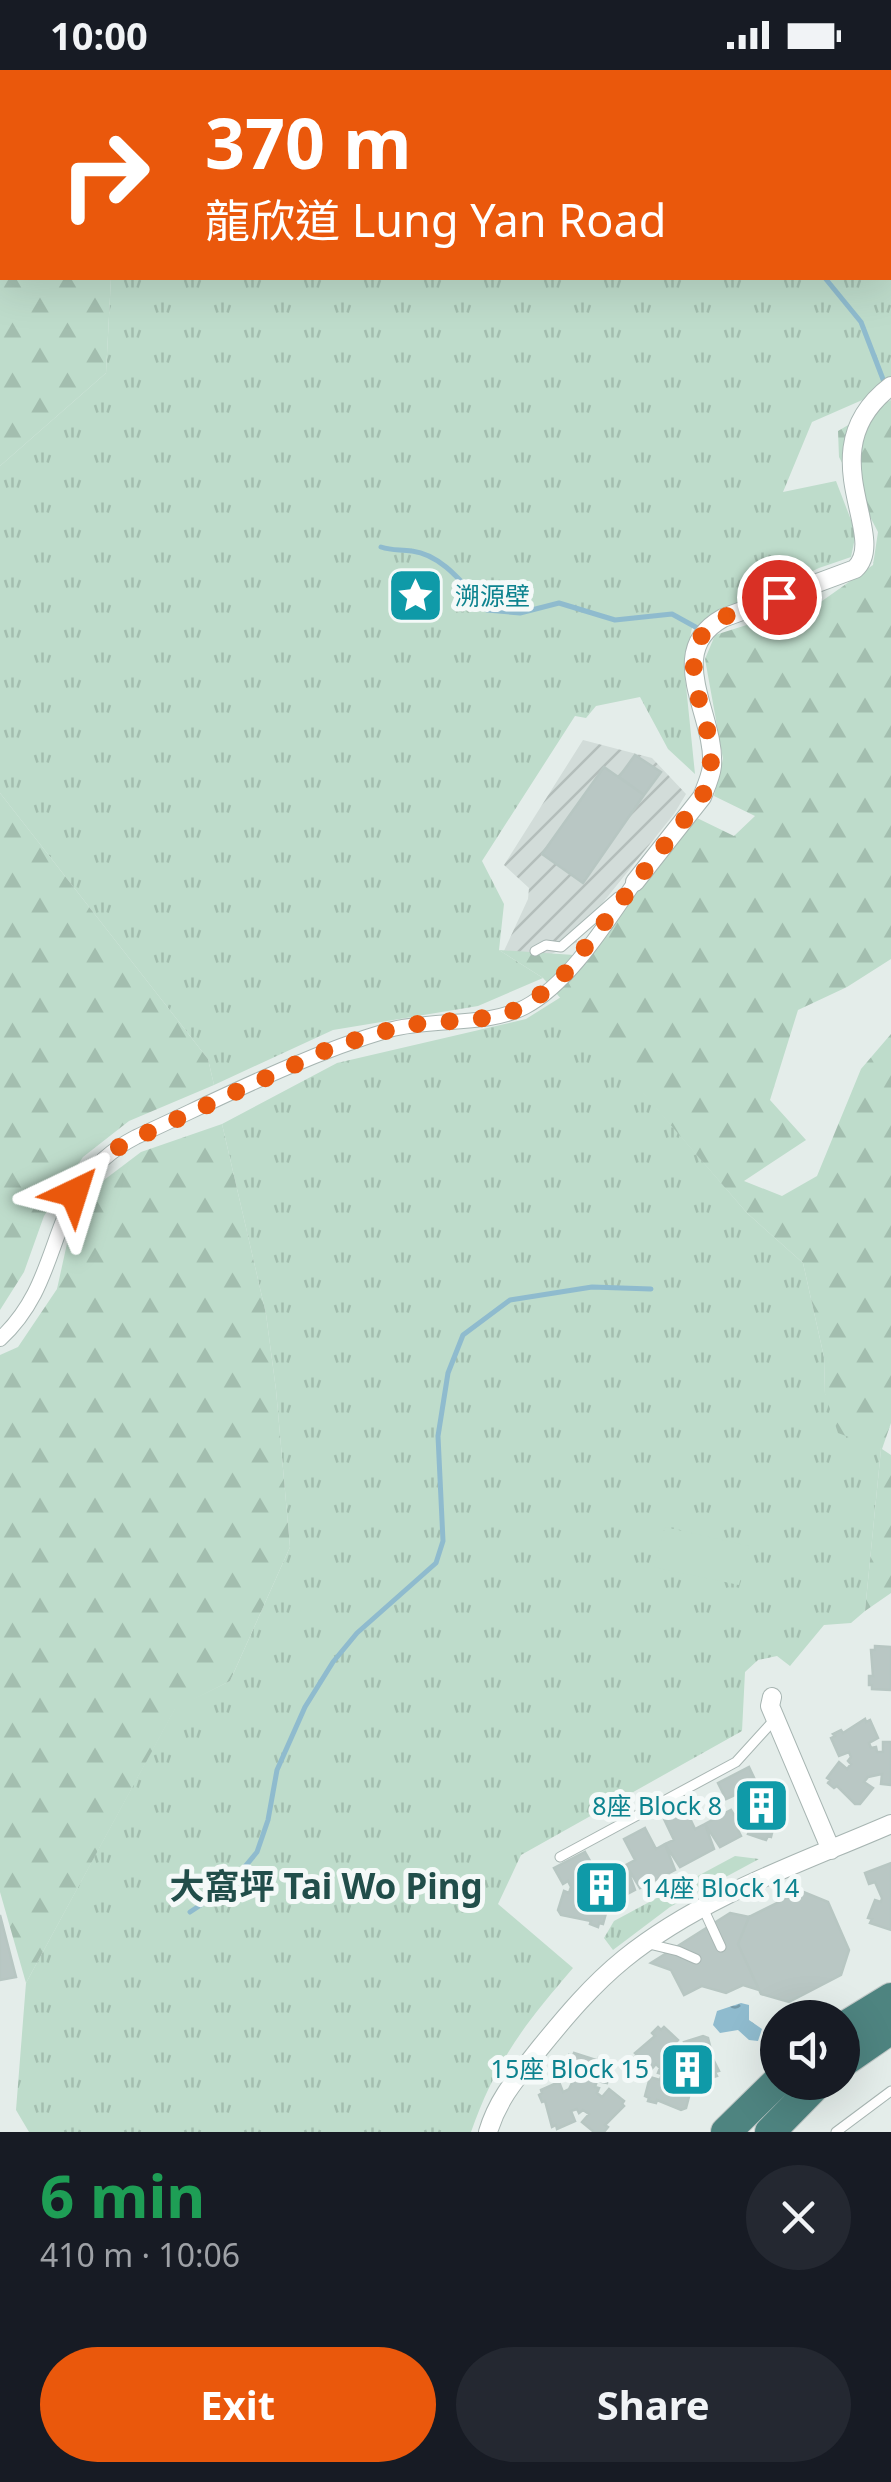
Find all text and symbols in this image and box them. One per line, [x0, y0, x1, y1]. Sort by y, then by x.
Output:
text: 10:00 [50, 9, 148, 61]
text: 370 m [205, 94, 412, 190]
icon: right [40, 110, 170, 240]
text: 龍欣道 Lung Yan Road [205, 189, 666, 250]
pin [737, 555, 822, 640]
place icon: 溯源壁 [386, 566, 446, 626]
icon: arrive [752, 570, 807, 625]
place label: 溯源壁 [455, 578, 530, 612]
position arrow [22, 1141, 126, 1245]
building icon: 8座 Block 8 [731, 1776, 791, 1836]
place label: 8座 Block 8 [592, 1788, 722, 1822]
building icon: 14座 Block 14 [572, 1858, 632, 1918]
district label: 大窩坪 Tai Wo Ping [169, 1862, 483, 1909]
place label: 14座 Block 14 [641, 1870, 799, 1904]
map controls [760, 2000, 860, 2100]
button: sound [760, 2000, 860, 2100]
building icon: 15座 Block 15 [658, 2039, 718, 2099]
place label: 15座 Block 15 [491, 2051, 649, 2085]
text: 6 min [40, 2154, 205, 2236]
button: close [746, 2165, 851, 2270]
text: 410 m · 10:06 [40, 2233, 240, 2276]
button: Exit [40, 2347, 436, 2462]
button: Share [456, 2347, 851, 2462]

